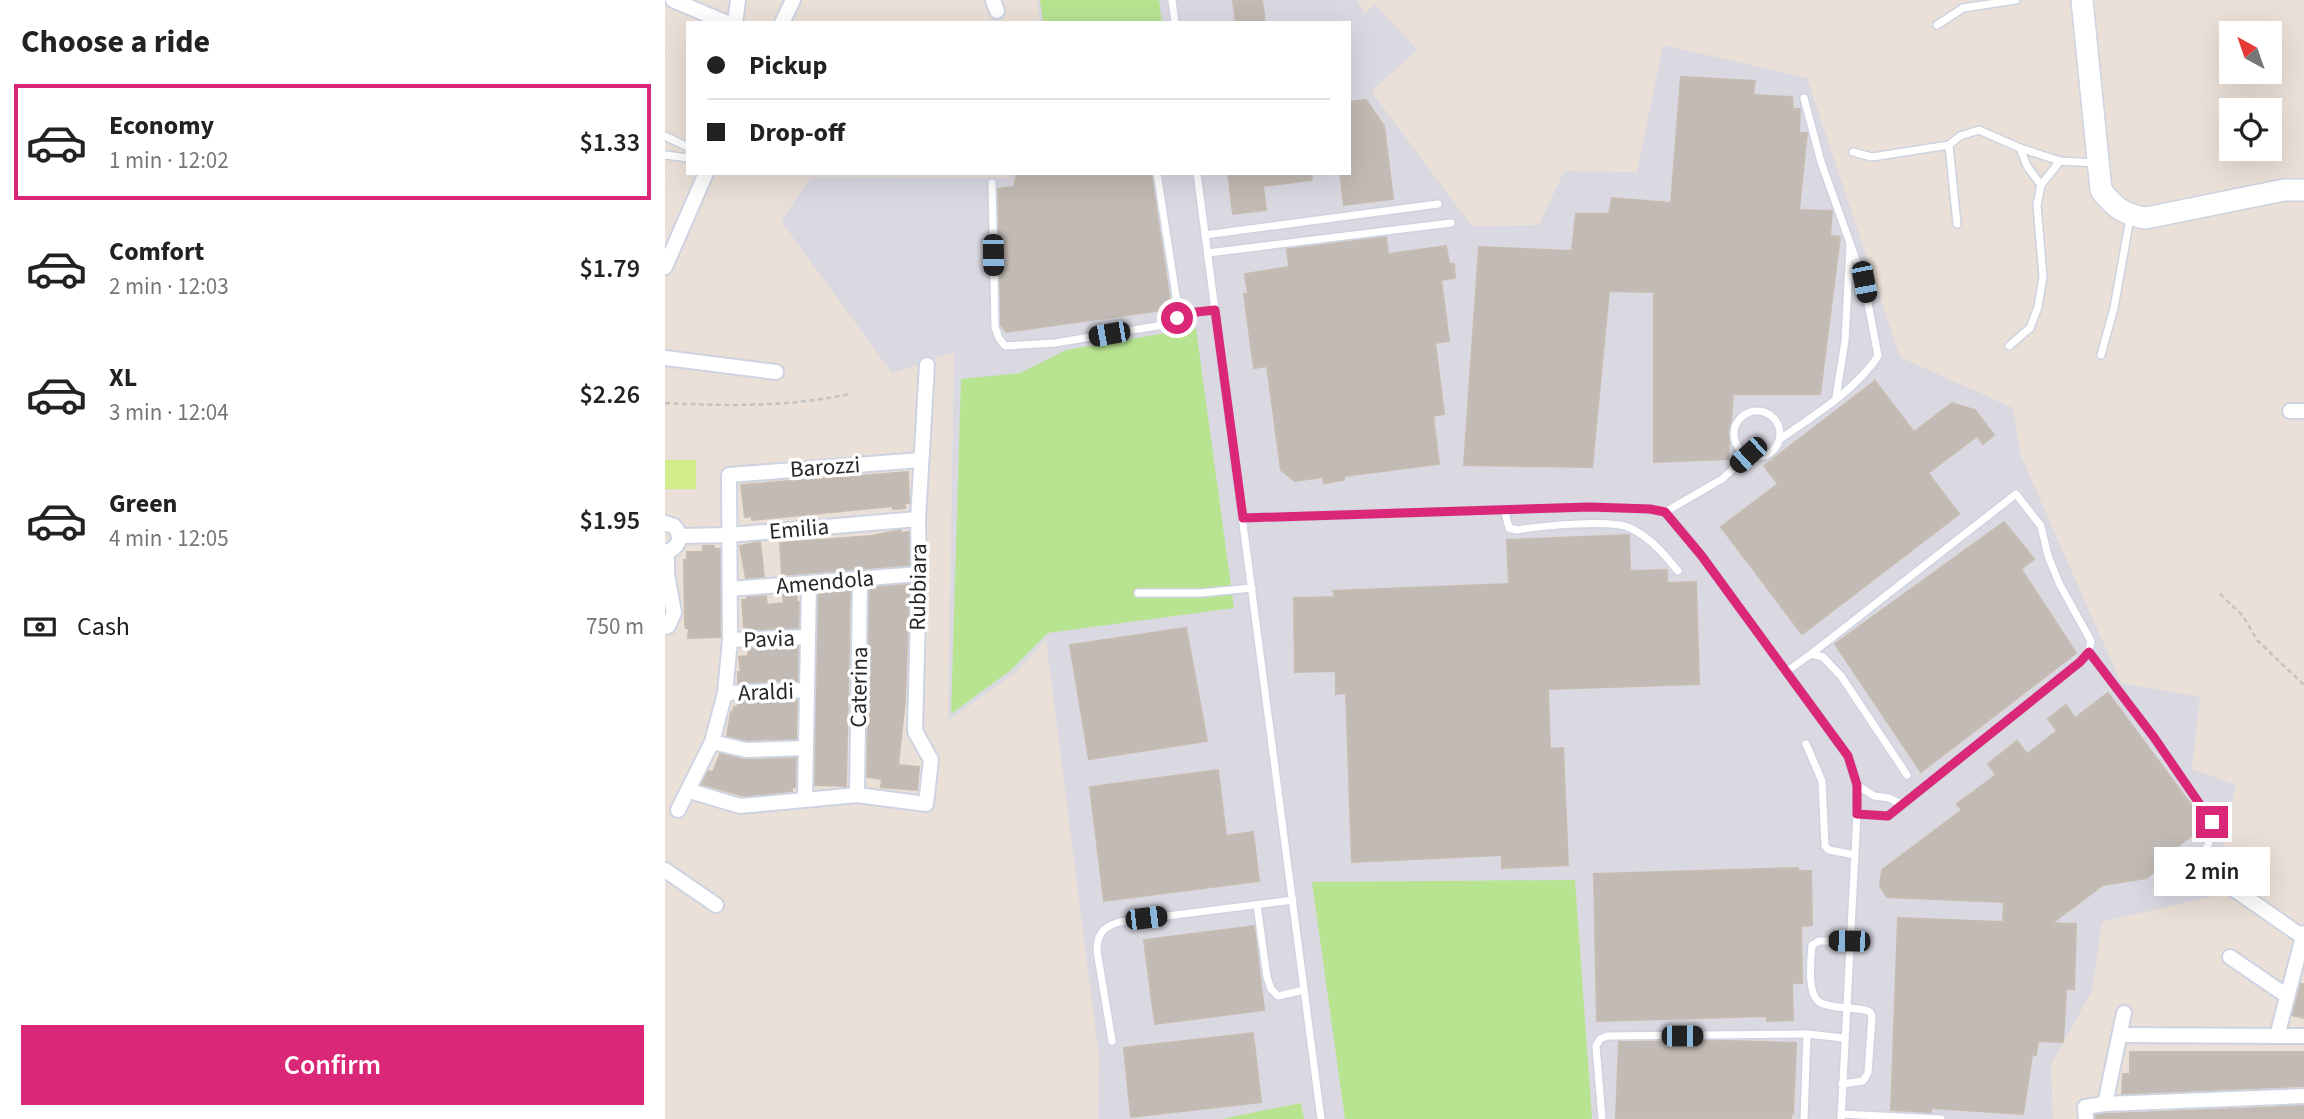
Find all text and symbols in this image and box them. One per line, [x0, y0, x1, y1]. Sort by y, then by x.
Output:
text: Choose a ride [21, 19, 210, 65]
north arrow [2219, 21, 2282, 84]
map controls [2219, 21, 2282, 161]
text: Pickup [749, 47, 827, 84]
button: locate [2219, 98, 2282, 161]
text: Economy [109, 107, 214, 144]
icon: car [25, 111, 88, 174]
text: Drop-off [749, 114, 845, 151]
text: $1.33 [579, 124, 640, 161]
text: 1 min · 12:02 [109, 144, 229, 177]
text: Comfort [109, 233, 204, 270]
car [983, 234, 1004, 276]
icon: car [25, 237, 88, 300]
text: $1.79 [579, 250, 640, 287]
car [1850, 259, 1879, 305]
text: 2 min · 12:03 [109, 270, 229, 303]
route start [1161, 302, 1193, 334]
car [1087, 320, 1132, 348]
text: XL [109, 359, 137, 396]
icon: car [25, 363, 88, 426]
text: $2.26 [579, 376, 640, 413]
text: 3 min · 12:04 [109, 396, 229, 429]
car [1726, 433, 1771, 477]
street label: Barozzi [789, 448, 861, 486]
text: Green [109, 485, 177, 522]
icon: car [25, 489, 88, 552]
text: $1.95 [579, 502, 640, 539]
street label: Emilia [768, 510, 830, 548]
text: 4 min · 12:05 [109, 522, 229, 555]
street label: Rubbiara [901, 543, 935, 631]
street label: Amendola [775, 561, 875, 603]
icon: cash [21, 608, 59, 646]
text: Cash [77, 608, 130, 645]
text: 750 m [586, 610, 644, 643]
street label: Pavia [743, 622, 795, 656]
street label: Caterina [842, 646, 876, 728]
street label: Araldi [738, 675, 794, 709]
route end [2196, 806, 2228, 838]
callout: 2 min [2154, 846, 2270, 896]
text: 2 min [2185, 855, 2239, 888]
car [1124, 905, 1169, 931]
car [1828, 930, 1871, 952]
button: Confirm [21, 1025, 644, 1105]
car [1662, 1026, 1704, 1047]

